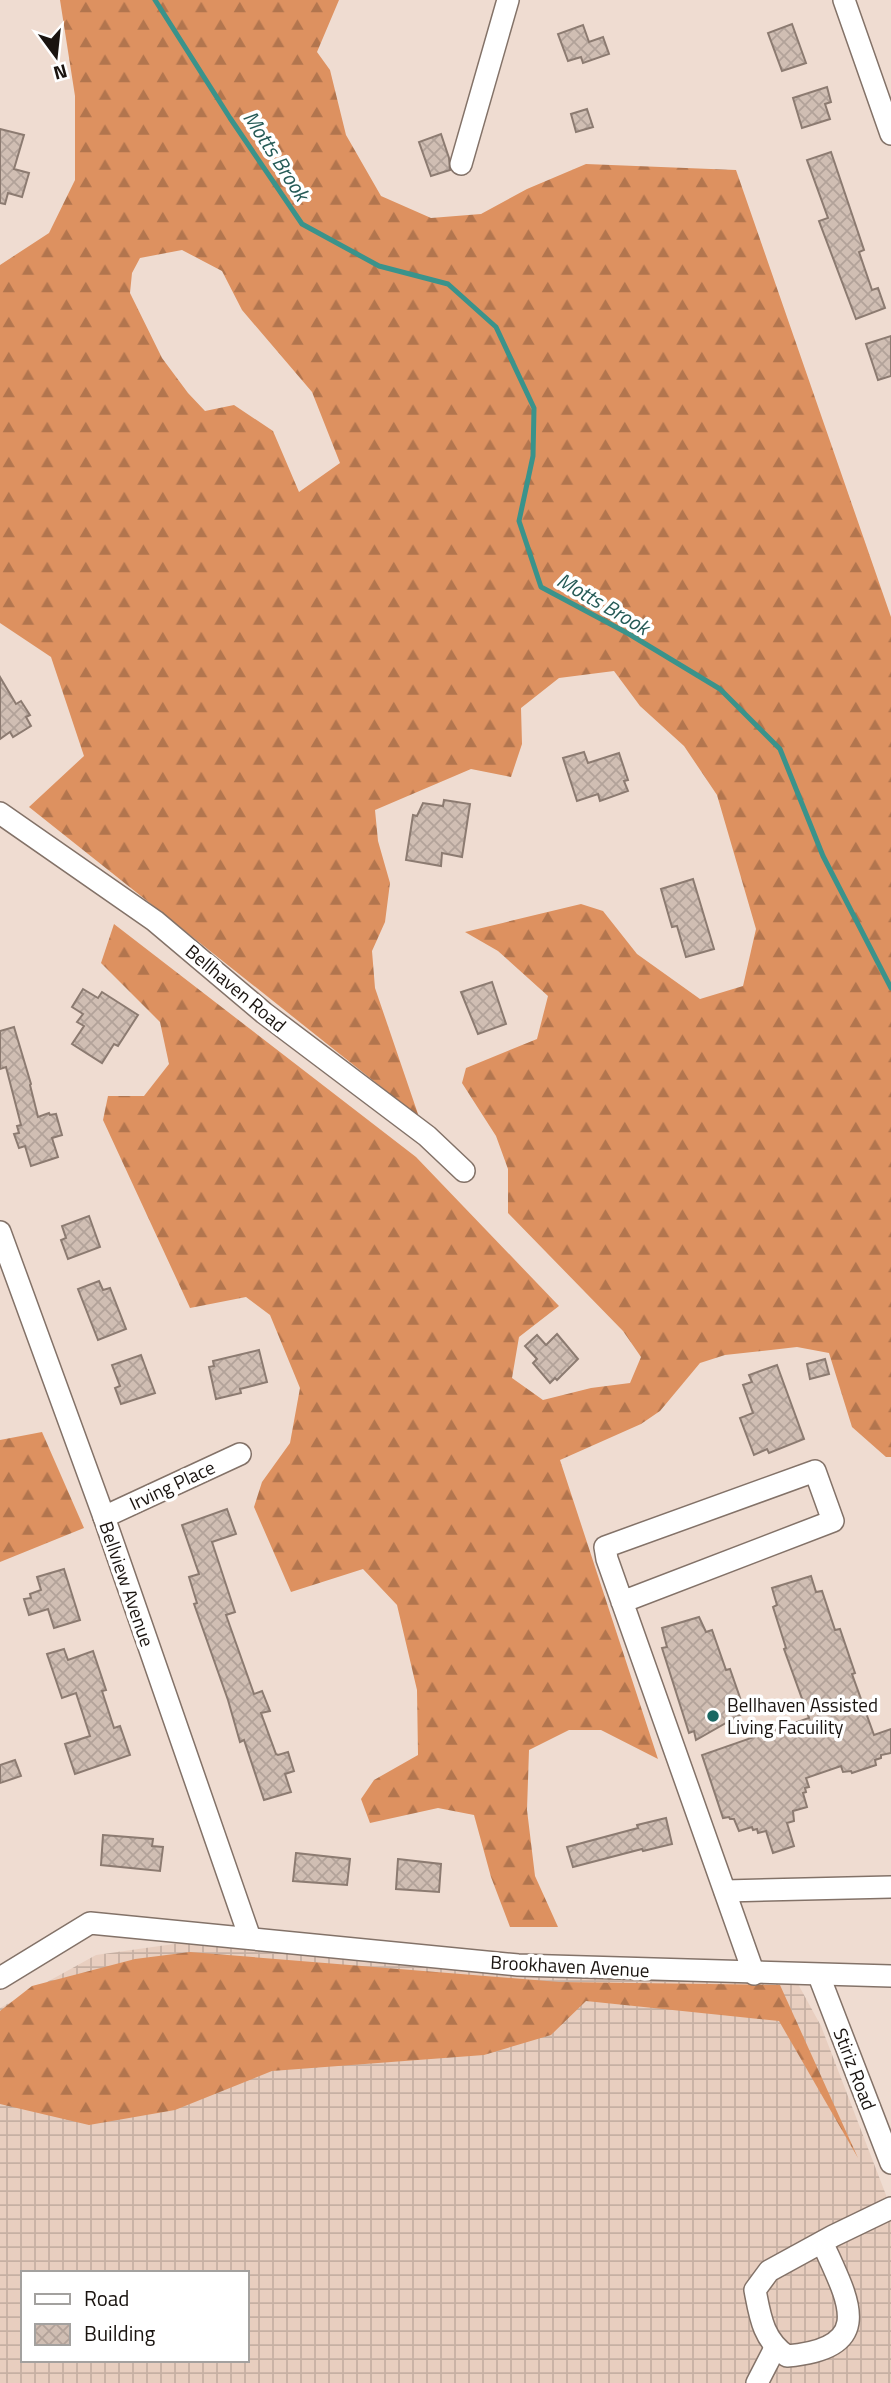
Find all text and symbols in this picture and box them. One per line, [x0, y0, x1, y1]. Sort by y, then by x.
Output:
north arrow [21, 21, 91, 91]
text: N [50, 57, 71, 89]
water label: Motts Brook [236, 104, 320, 209]
water label: Motts Brook [551, 564, 658, 644]
street label: Bellhaven Road [180, 937, 293, 1039]
street label: Irving Place [124, 1452, 219, 1517]
street label: Bellview Avenue [92, 1517, 163, 1650]
place label: Bellhaven Assisted Living Facuility [727, 1690, 878, 1741]
marker: Bellhaven Assisted Living Facuility [705, 1708, 721, 1724]
street label: Brookhaven Avenue [490, 1947, 650, 1984]
street label: Stiriz Road [827, 2024, 884, 2114]
legend [21, 2271, 248, 2362]
text: Road [84, 2282, 129, 2314]
text: Building [84, 2317, 156, 2349]

